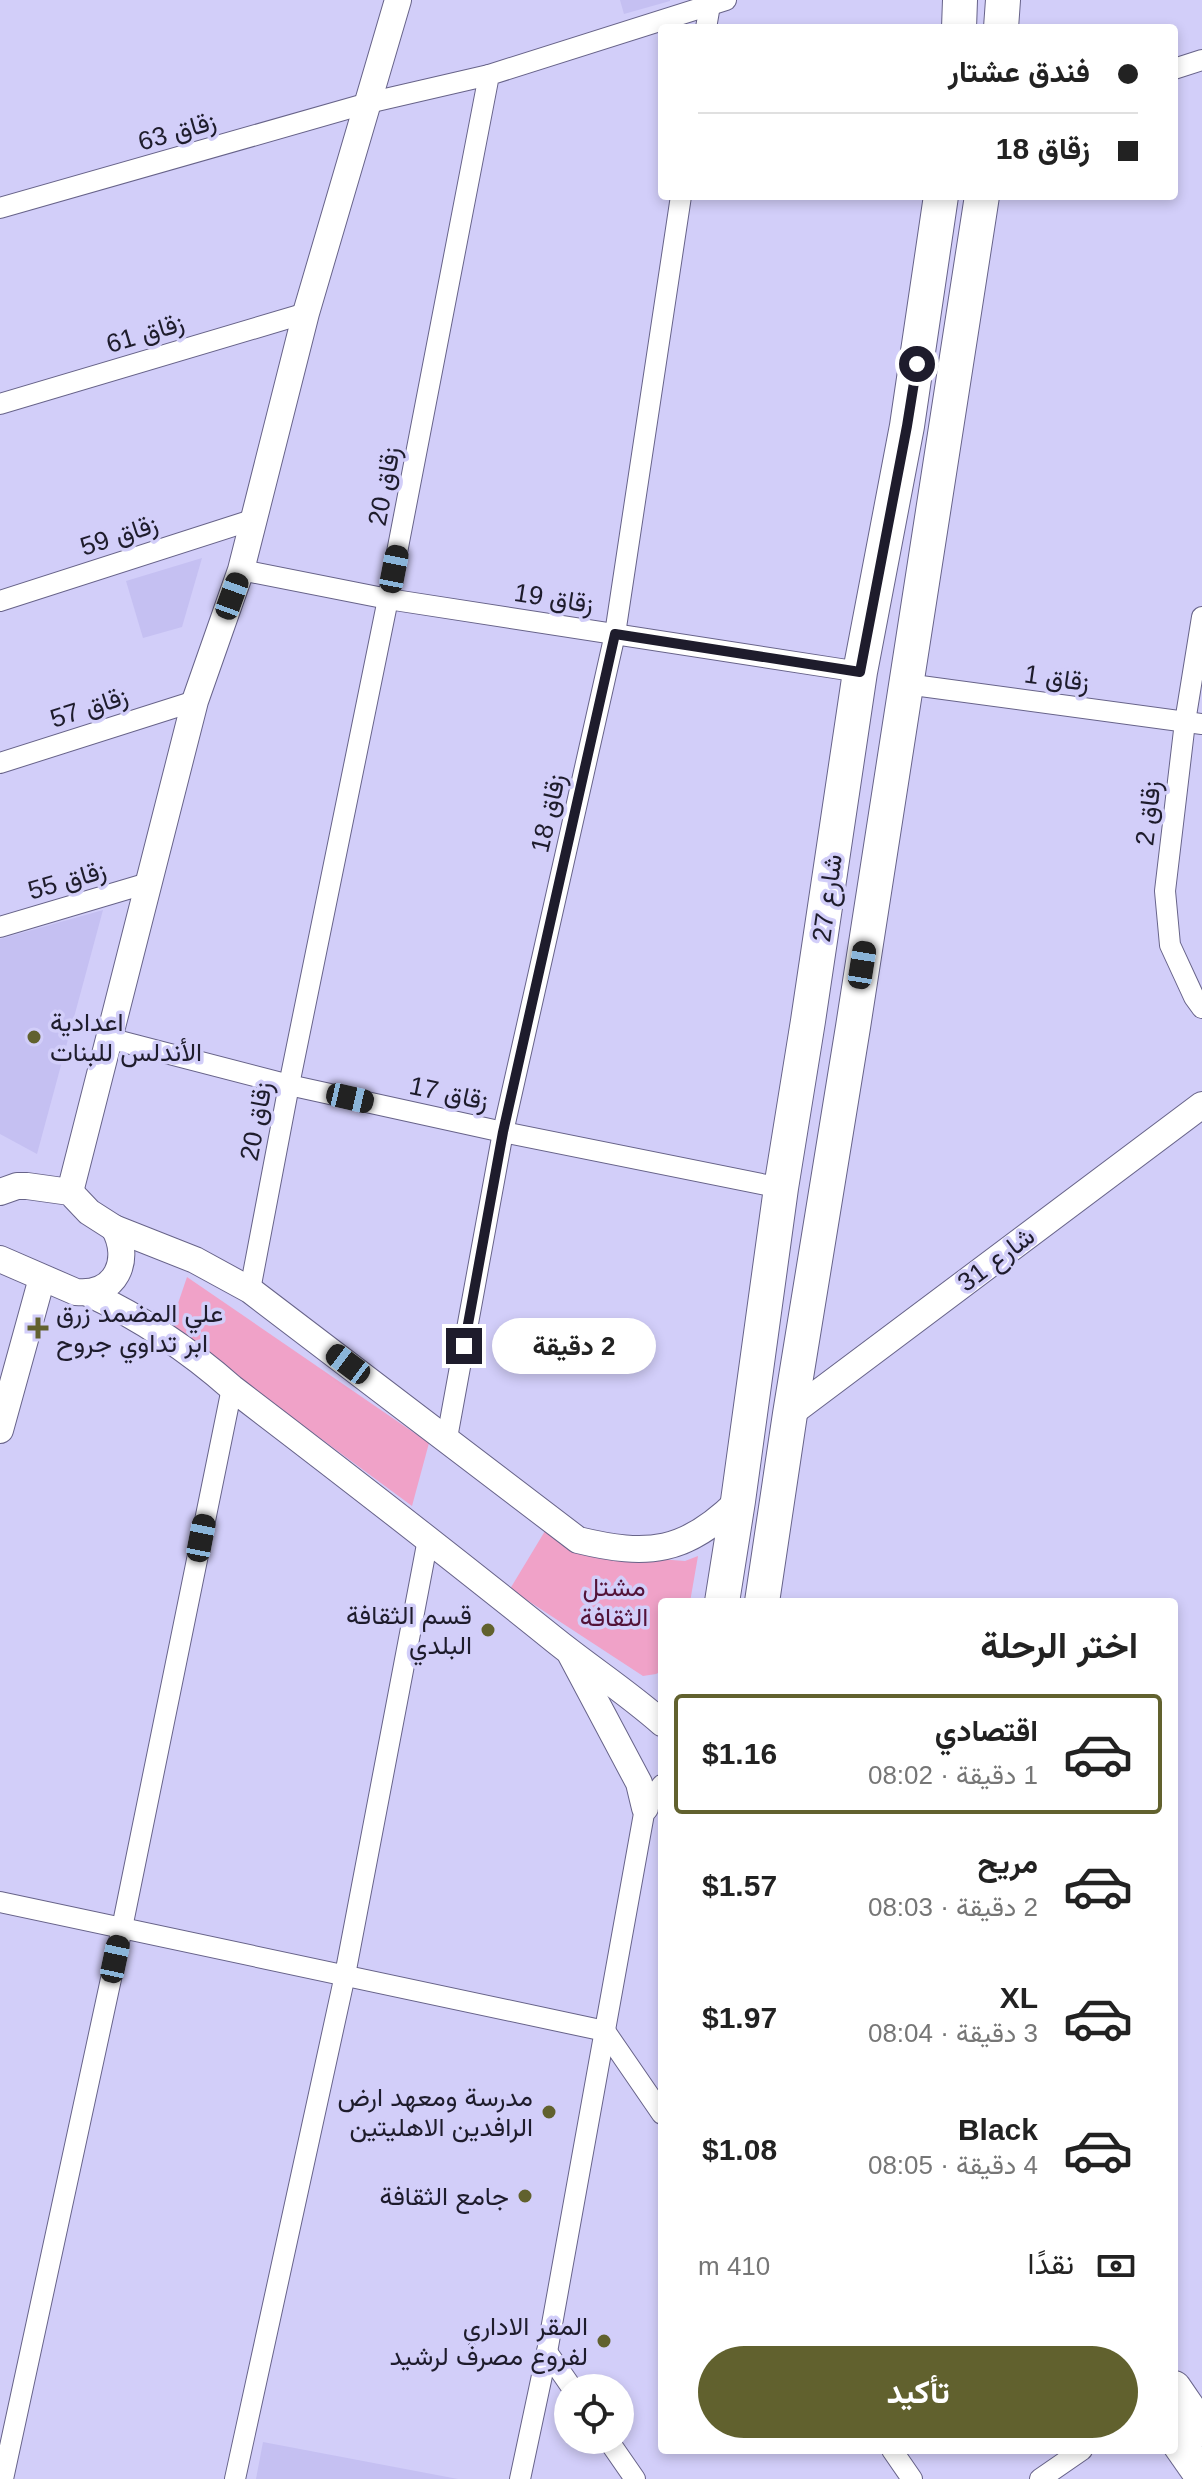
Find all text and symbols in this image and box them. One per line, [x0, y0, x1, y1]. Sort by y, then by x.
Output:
text: فندق عشتار [948, 55, 1090, 88]
street label: زقاق 63 [134, 106, 220, 157]
text: زقاق 18 [996, 132, 1090, 165]
street label: زقاق 61 [102, 307, 188, 360]
route start [899, 346, 935, 382]
street label: زقاق 20 [362, 444, 407, 528]
street label: زقاق 59 [76, 508, 162, 563]
car [378, 543, 410, 595]
car [213, 569, 251, 623]
street label: زقاق 19 [512, 577, 596, 620]
street label: زقاق 1 [1022, 659, 1092, 698]
street label: زقاق 57 [46, 680, 132, 735]
street label: زقاق 18 [524, 771, 573, 856]
street label: زقاق 2 [1129, 779, 1168, 847]
street label: شارع 27 [806, 852, 851, 944]
street label: زقاق 55 [24, 855, 110, 906]
car [846, 939, 878, 991]
place label: اعدادية الأندلس للبنات [50, 1007, 202, 1068]
marker: اعدادية الأندلس للبنات [25, 1028, 43, 1046]
street label: زقاق 17 [407, 1070, 491, 1117]
street label: زقاق 20 [234, 1079, 279, 1163]
car [324, 1081, 376, 1115]
street label: شارع 31 [952, 1220, 1042, 1300]
place label: علي المضمد زرق ابر تداوي جروح [56, 1298, 223, 1364]
marker: علي المضمد زرق ابر تداوي جروح [27, 1317, 49, 1339]
callout: 2 دقيقة [492, 1318, 656, 1374]
route end [446, 1328, 482, 1364]
text: 2 دقيقة [533, 1331, 616, 1361]
car [322, 1340, 374, 1388]
car [185, 1512, 217, 1564]
park label: مشتل الثقافة [580, 1572, 648, 1632]
place label: قسم الثقافة البلدي [346, 1600, 472, 1666]
marker: قسم الثقافة البلدي [479, 1621, 497, 1639]
text: اختر الرحلة [980, 1625, 1138, 1666]
text: اقتصادي [935, 1714, 1038, 1747]
icon: car [1062, 1718, 1134, 1790]
text: $1.16 [702, 1737, 777, 1770]
text: 1 دقيقة · 08:02 [868, 1760, 1038, 1790]
text: مريح [978, 1846, 1038, 1879]
icon: car [1062, 1850, 1134, 1922]
text: $1.57 [702, 1869, 777, 1902]
text: 2 دقيقة · 08:03 [868, 1892, 1038, 1922]
car [98, 1933, 132, 1985]
text: XL [1000, 1981, 1038, 2014]
icon: car [1062, 1982, 1134, 2054]
text: $1.97 [702, 2001, 777, 2034]
text: 3 دقيقة · 08:04 [868, 2018, 1038, 2048]
place label: مدرسة ومعهد ارض الرافدين الاهليتين [338, 2082, 533, 2143]
marker: مدرسة ومعهد ارض الرافدين الاهليتين [540, 2103, 558, 2121]
text: Black [958, 2113, 1038, 2146]
icon: car [1062, 2114, 1134, 2186]
text: $1.08 [702, 2133, 777, 2166]
text: 4 دقيقة · 08:05 [868, 2150, 1038, 2180]
place label: جامع الثقافة [380, 2181, 509, 2214]
marker: جامع الثقافة [516, 2187, 534, 2205]
icon: cash [1094, 2244, 1138, 2288]
text: نقدًا [1028, 2247, 1074, 2280]
text: 410 m [698, 2251, 770, 2281]
place label: المقر الاداري لفروع مصرف لرشيد [390, 2311, 588, 2374]
marker: المقر الاداري لفروع مصرف لرشيد [595, 2332, 613, 2350]
button: تأكيد [698, 2346, 1138, 2438]
map controls [554, 2374, 634, 2454]
button: locate [554, 2374, 634, 2454]

